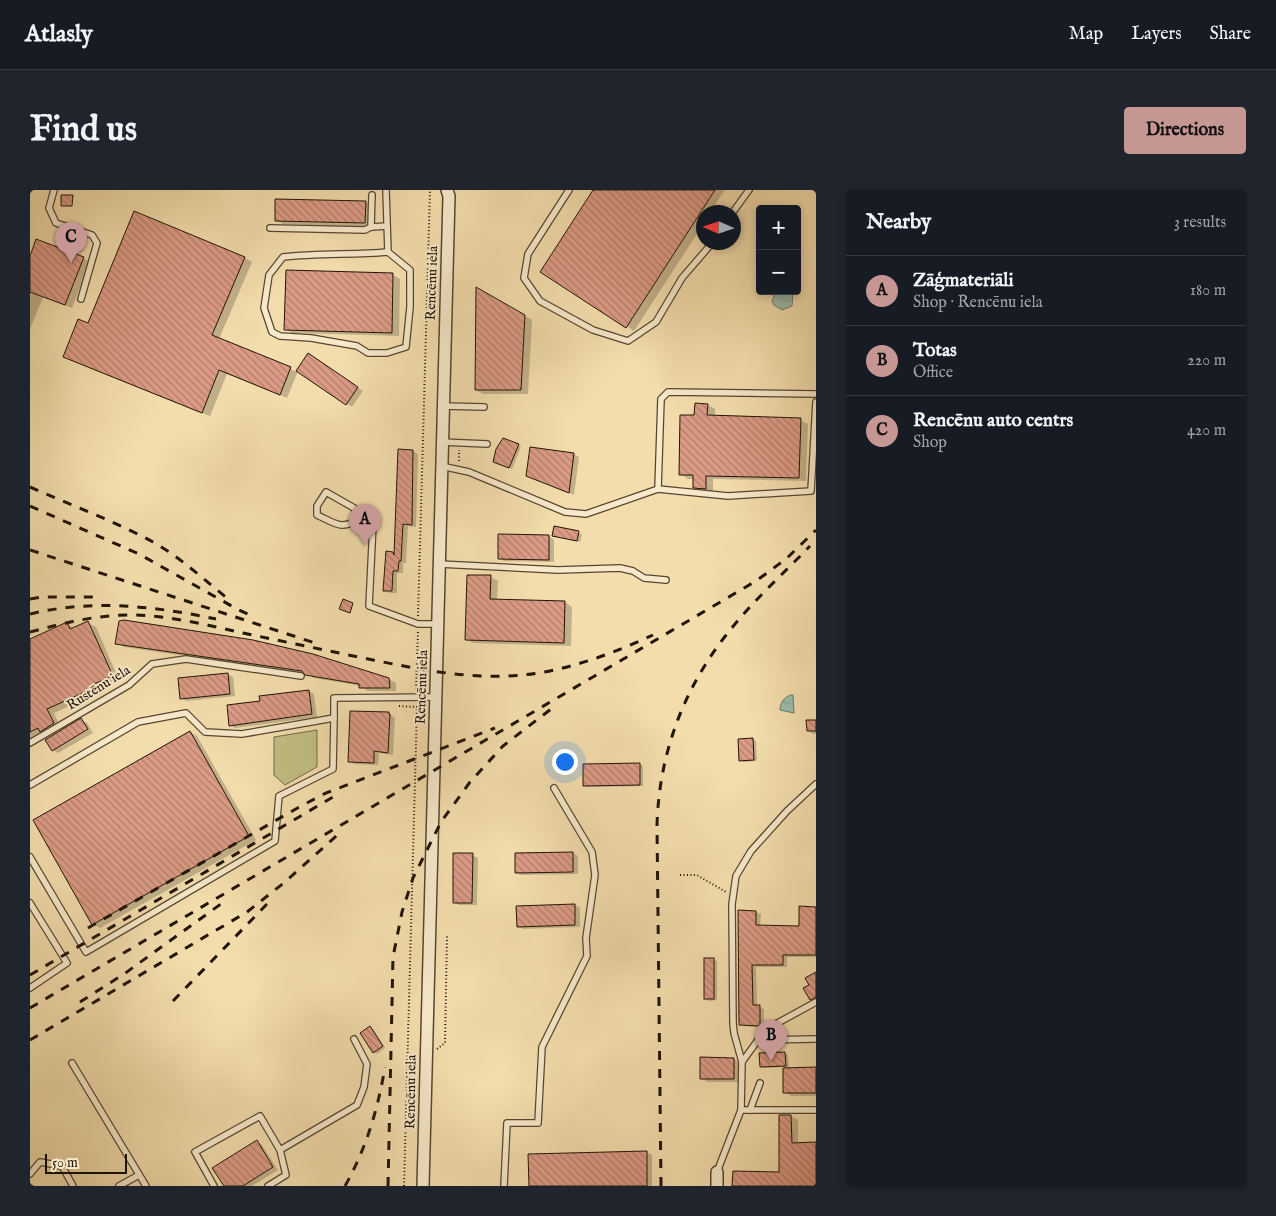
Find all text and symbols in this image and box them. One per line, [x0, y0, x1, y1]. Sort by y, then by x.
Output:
text: Atlasly [25, 19, 93, 50]
text: Map [1069, 23, 1103, 46]
text: Layers [1131, 23, 1182, 46]
text: Share [1210, 23, 1251, 46]
button: Directions [1124, 107, 1246, 154]
text: Find us [30, 108, 137, 153]
north arrow [696, 205, 741, 250]
map controls [756, 205, 801, 295]
button: + [756, 205, 801, 250]
text: Nearby [866, 209, 931, 236]
text: 3 results [1174, 213, 1226, 233]
pin: C [55, 222, 87, 263]
street label: Rencēnu iela [422, 245, 442, 321]
button: − [756, 250, 801, 295]
text: Zāģmateriāli [913, 269, 1014, 293]
text: A [877, 281, 887, 301]
text: 180 m [1190, 281, 1226, 301]
text: Shop · Rencēnu iela [913, 293, 1043, 313]
text: Totas [913, 339, 957, 363]
text: B [877, 351, 887, 371]
text: 220 m [1187, 351, 1226, 371]
text: Office [913, 363, 953, 383]
text: Rencēnu auto centrs [913, 409, 1073, 433]
text: C [876, 421, 888, 441]
text: 420 m [1187, 421, 1226, 441]
text: Shop [913, 433, 947, 453]
pin: A [349, 504, 381, 545]
street label: Rencēnu iela [412, 649, 432, 725]
street label: Rustēnu iela [63, 661, 134, 714]
your location [552, 749, 578, 775]
pin: B [755, 1020, 787, 1061]
street label: Rencēnu iela [401, 1054, 421, 1129]
scale bar [45, 1151, 128, 1174]
text: 50 m [52, 1154, 78, 1172]

